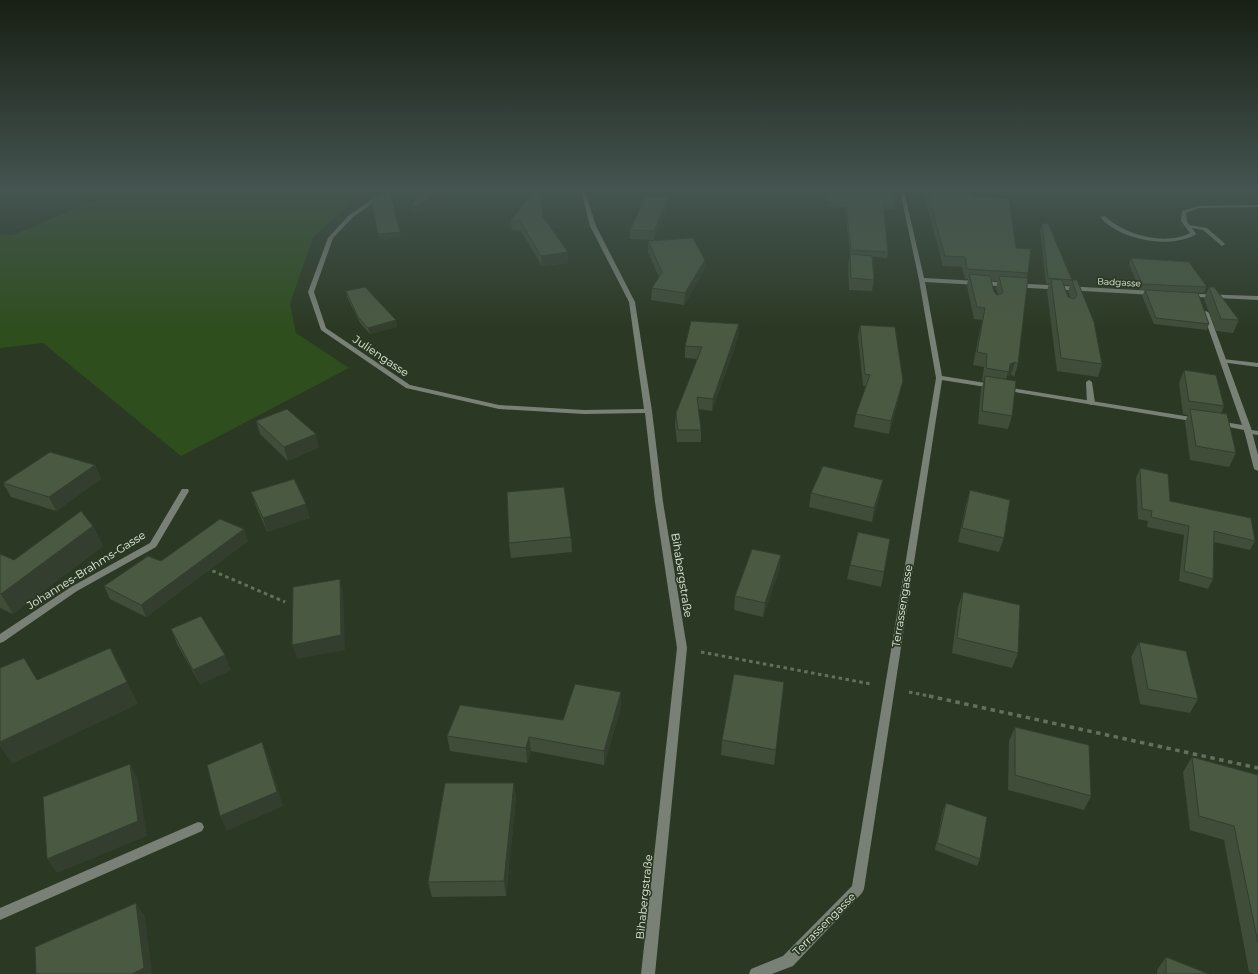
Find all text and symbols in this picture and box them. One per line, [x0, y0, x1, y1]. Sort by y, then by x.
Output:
street label: Badgasse [1097, 275, 1142, 289]
street label: Juliengasse [350, 332, 412, 380]
street label: Johannes-Brahms-Gasse [23, 527, 148, 613]
street label: Bihabergstraße [668, 532, 696, 619]
street label: Terrassengasse [889, 563, 915, 648]
street label: Bihabergstraße [633, 853, 655, 940]
street label: Terrassengasse [790, 889, 859, 958]

